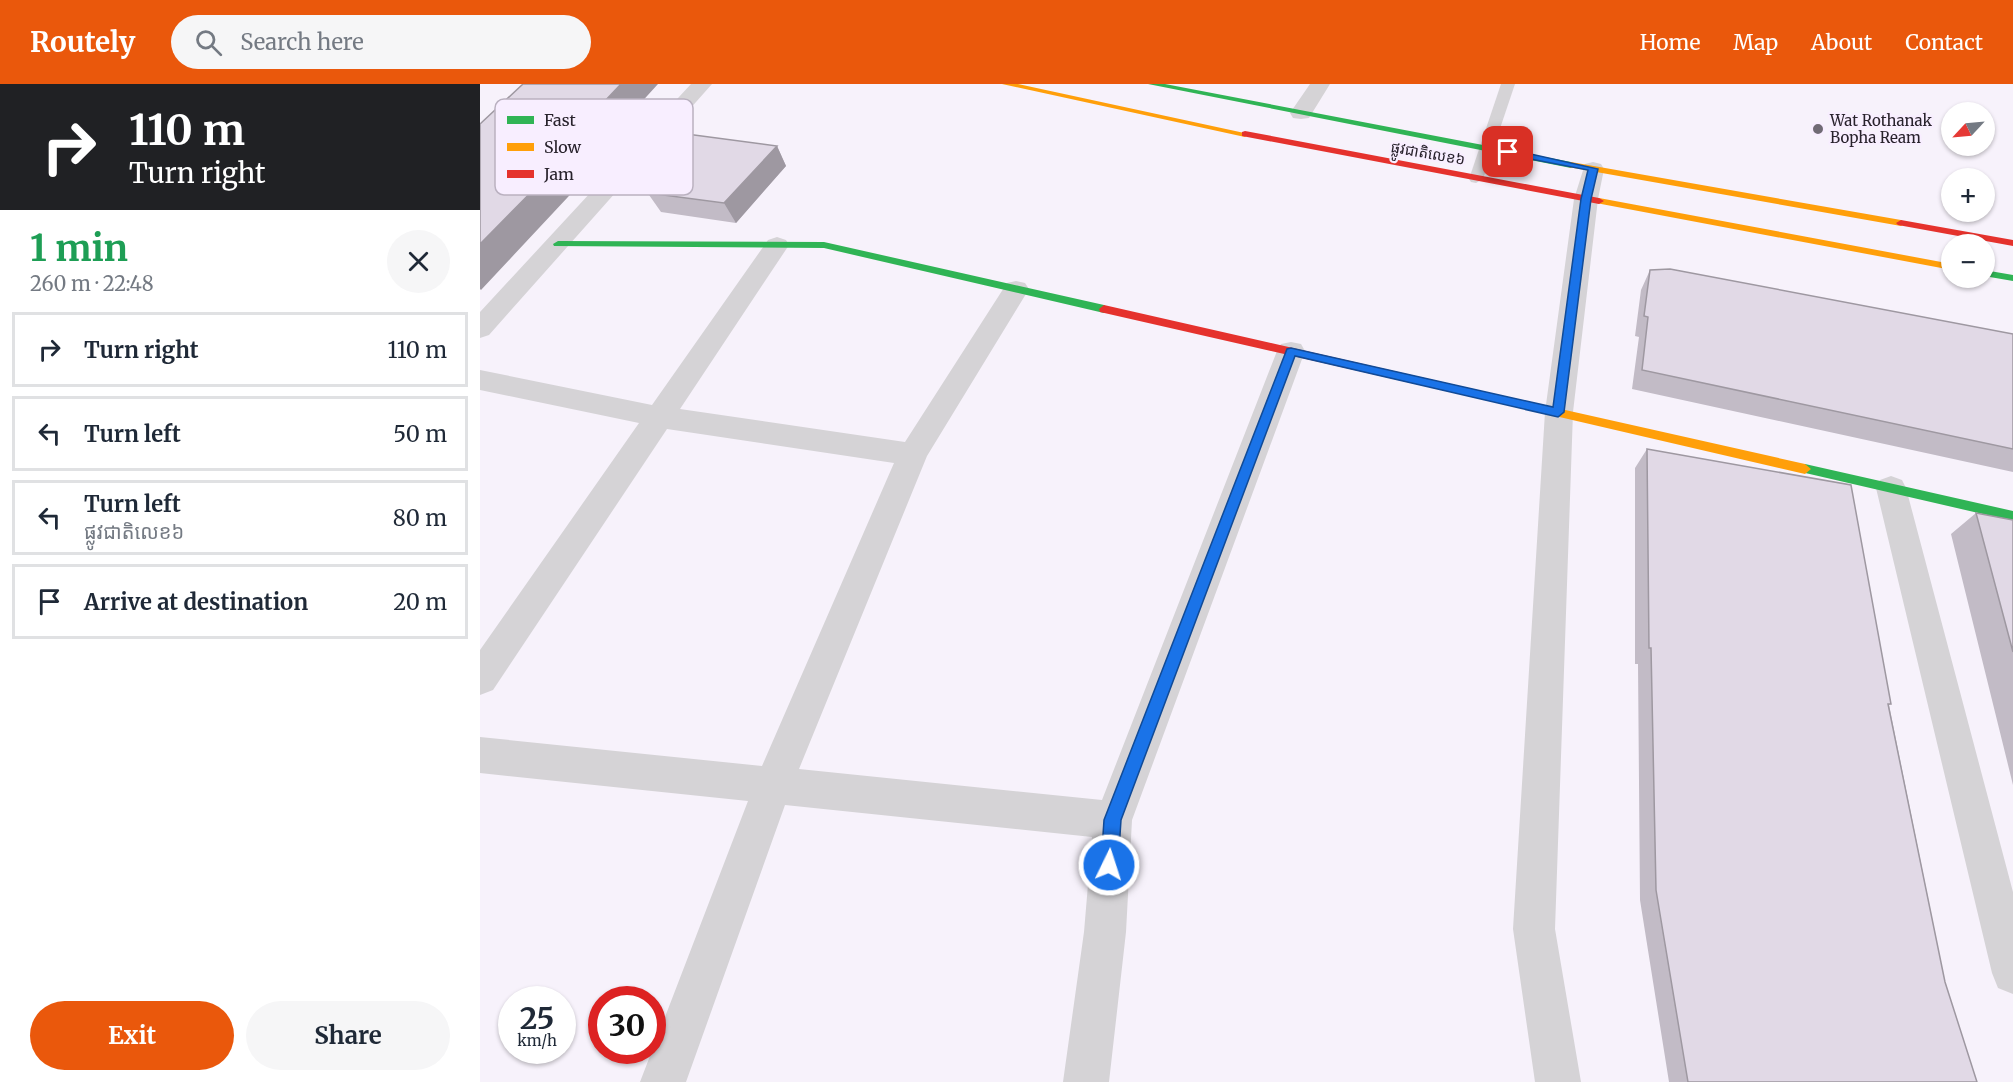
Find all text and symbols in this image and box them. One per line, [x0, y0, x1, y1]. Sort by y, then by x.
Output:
search box [171, 15, 591, 69]
text: Routely [30, 24, 135, 60]
icon: search [192, 26, 225, 59]
text: Search here [240, 28, 364, 56]
text: Home [1640, 29, 1700, 56]
text: Map [1733, 29, 1778, 56]
text: About [1811, 29, 1872, 56]
text: Contact [1905, 29, 1983, 56]
legend [495, 99, 693, 195]
north arrow [1941, 102, 1995, 156]
map controls [1941, 102, 1995, 288]
text: 110 m [129, 104, 245, 156]
icon: right [30, 108, 108, 186]
text: Fast [544, 110, 577, 130]
place label: Wat Rothanak Bopha Ream [1829, 111, 1932, 147]
marker: Wat Rothanak Bopha Ream [1811, 122, 1825, 136]
pin [1482, 126, 1533, 177]
icon: arrive [1491, 135, 1524, 168]
text: Slow [544, 137, 582, 157]
street label: ផ្លូវជាតិលេខ៦ [1389, 137, 1467, 173]
text: Turn right [129, 156, 266, 190]
text: Jam [543, 164, 574, 184]
button: + [1941, 168, 1995, 222]
text: 1 min [30, 226, 128, 271]
button: close [387, 230, 450, 293]
button: − [1941, 234, 1995, 288]
text: 260 m · 22:48 [30, 271, 154, 296]
icon: right [33, 333, 66, 366]
text: Turn right [84, 336, 198, 364]
text: 110 m [388, 336, 447, 364]
icon: left [33, 417, 66, 450]
text: Turn left [84, 420, 181, 448]
text: 50 m [393, 420, 447, 448]
text: Turn left [84, 490, 181, 518]
icon: left [33, 501, 66, 534]
text: 80 m [393, 504, 447, 532]
text: ផ្លូវជាតិលេខ៦ [84, 519, 184, 544]
icon: arrive [33, 585, 66, 618]
text: Arrive at destination [84, 588, 308, 616]
text: 20 m [393, 588, 447, 616]
position arrow [1077, 833, 1141, 897]
speed limit sign: 30 [588, 986, 666, 1064]
text: 25 [520, 999, 554, 1037]
button: Exit [30, 1001, 234, 1070]
button: Share [246, 1001, 450, 1070]
text: km/h [517, 1031, 557, 1050]

